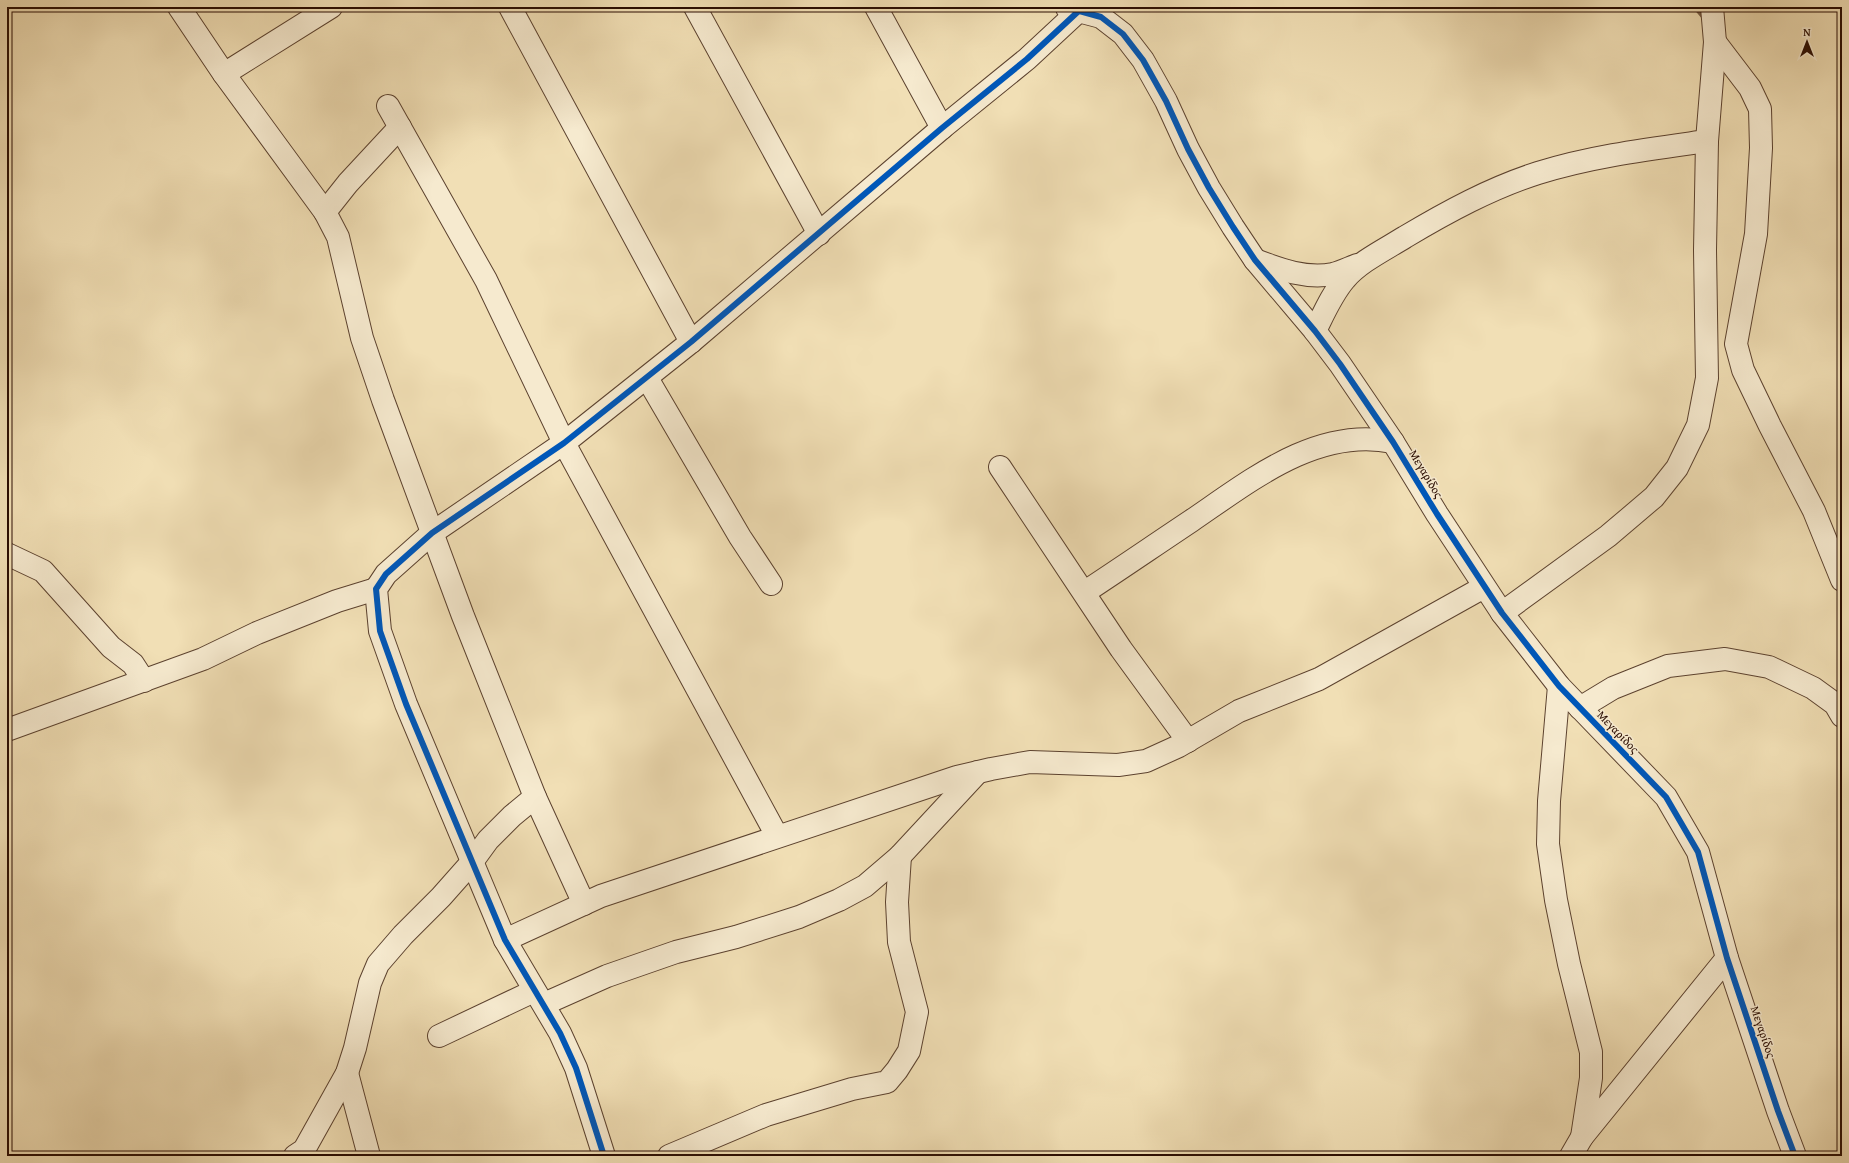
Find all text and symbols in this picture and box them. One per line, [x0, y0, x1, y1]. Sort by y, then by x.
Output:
north arrow [1787, 22, 1827, 62]
text: N [1803, 24, 1811, 40]
street label: Μεγαρίδος [1405, 446, 1448, 501]
street label: Μεγαρίδος [1594, 706, 1643, 757]
street label: Μεγαρίδος [1747, 1004, 1780, 1060]

